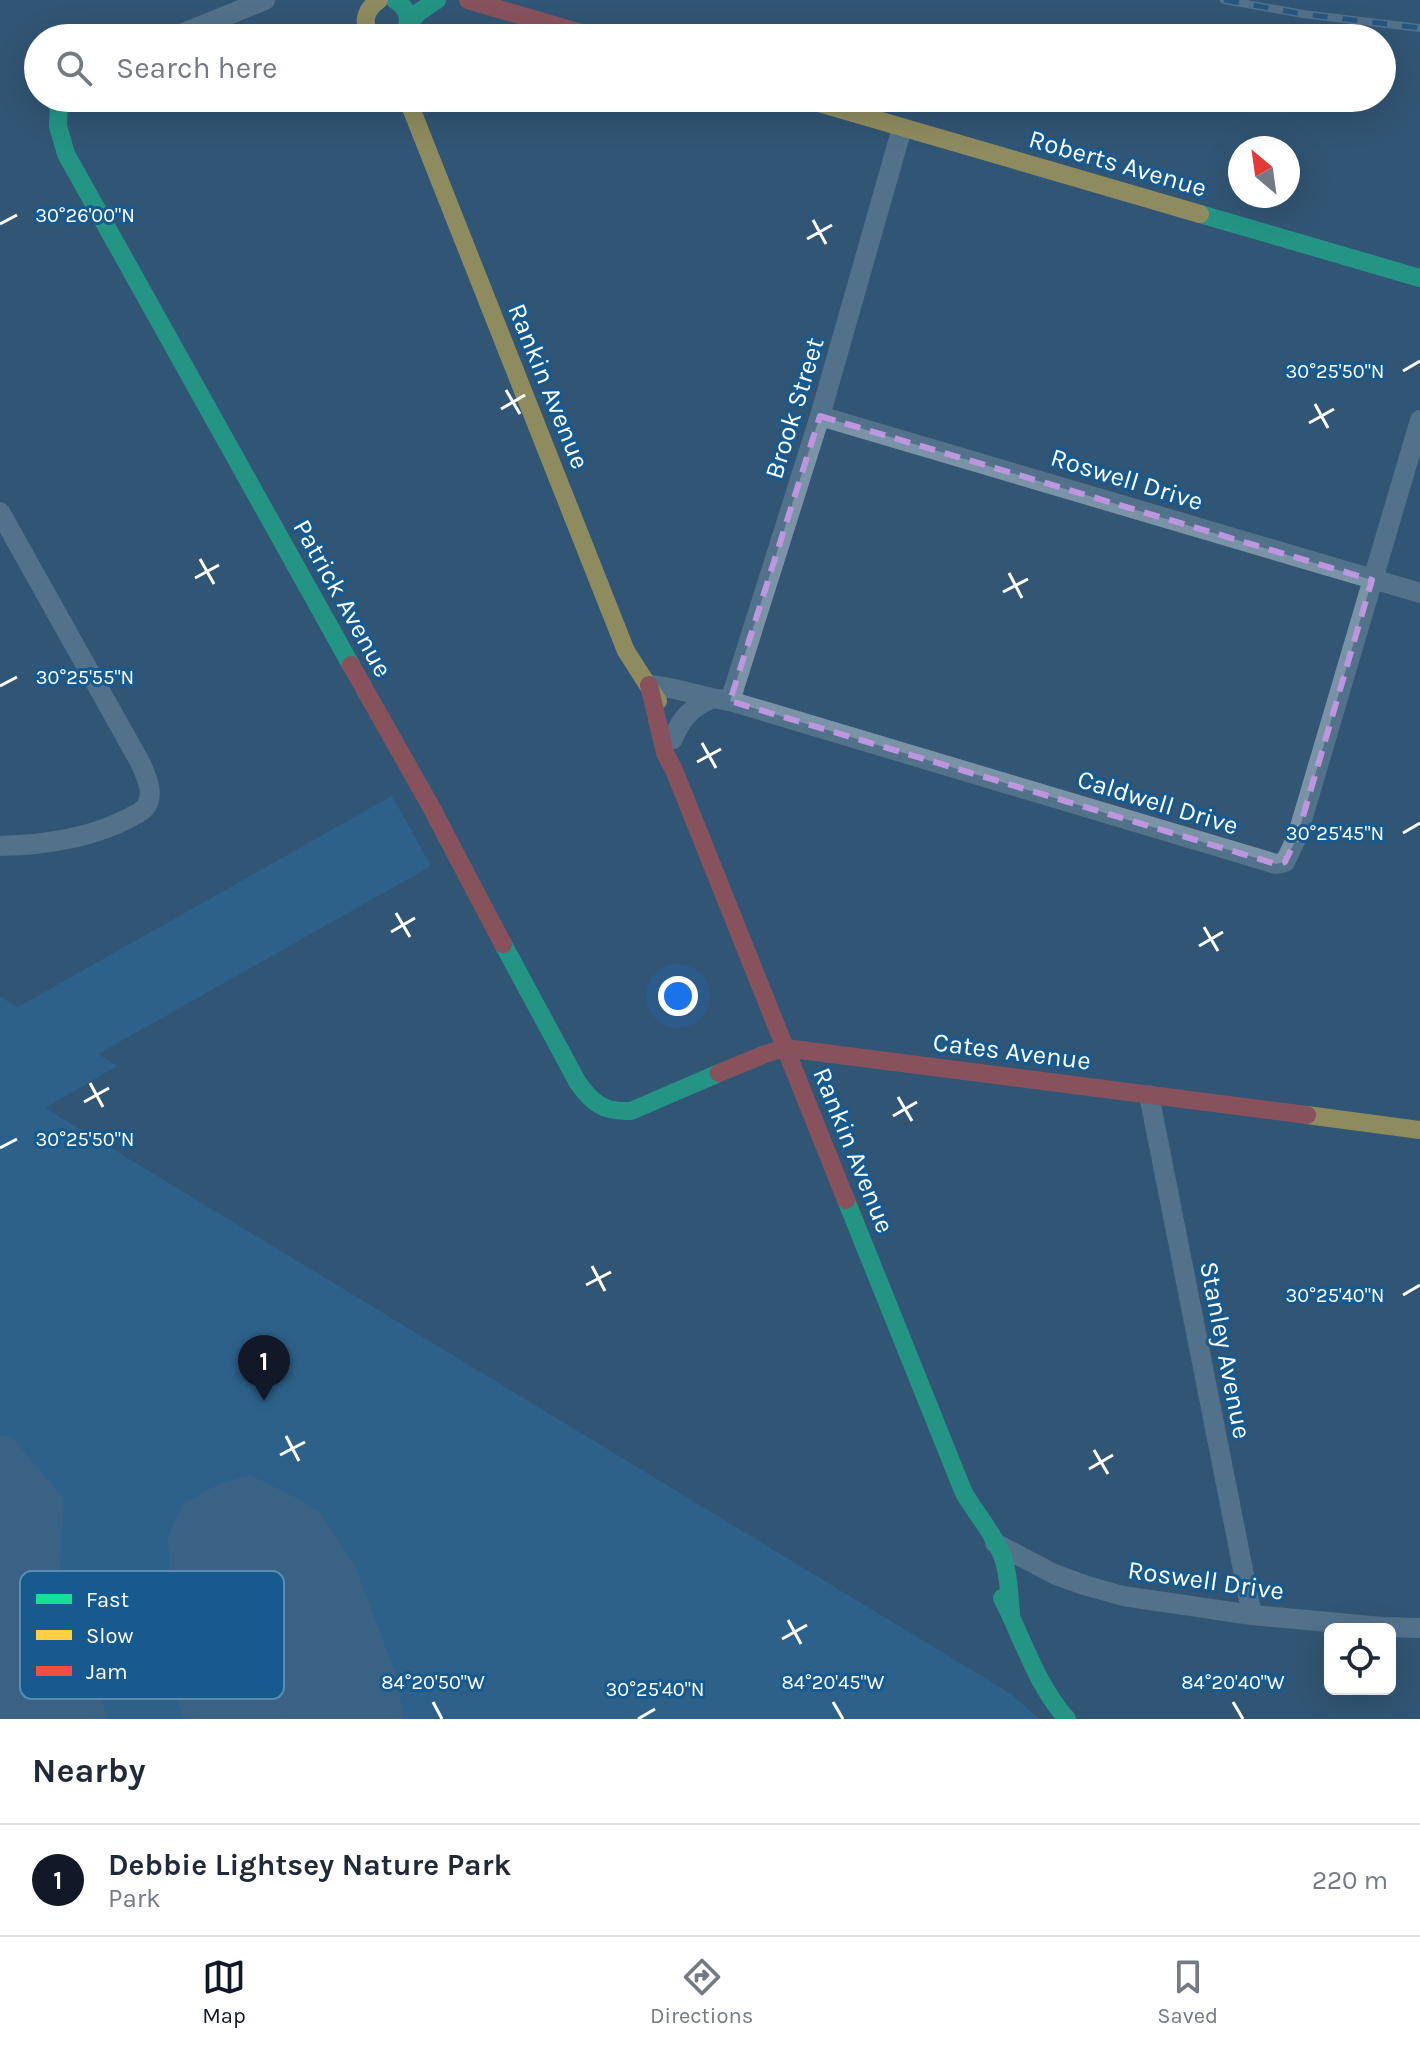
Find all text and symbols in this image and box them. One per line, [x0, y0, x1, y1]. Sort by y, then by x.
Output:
search box [24, 24, 1396, 112]
icon: search [52, 46, 96, 90]
text: Search here [116, 50, 277, 86]
street label: Roberts Avenue [1025, 123, 1210, 204]
north arrow [1228, 136, 1300, 208]
text: 30°26'00"N [35, 204, 135, 227]
street label: Rankin Avenue [501, 299, 596, 473]
street label: Brook Street [758, 334, 831, 483]
text: 30°25'50"N [1285, 360, 1385, 383]
street label: Roswell Drive [1047, 442, 1207, 517]
street label: Patrick Avenue [286, 514, 399, 682]
text: 30°25'55"N [36, 666, 134, 689]
street label: Caldwell Drive [1074, 763, 1242, 842]
text: 30°25'45"N [1286, 822, 1384, 845]
your location [658, 976, 698, 1016]
street label: Cates Avenue [931, 1026, 1093, 1077]
street label: Rankin Avenue [806, 1063, 901, 1237]
text: 30°25'50"N [35, 1128, 135, 1151]
street label: Stanley Avenue [1193, 1259, 1258, 1441]
text: 30°25'40"N [1286, 1284, 1384, 1307]
pin: 1 [238, 1335, 290, 1401]
street label: Roswell Drive [1126, 1554, 1286, 1607]
legend [20, 1571, 284, 1699]
text: Fast [86, 1587, 129, 1613]
text: Slow [86, 1623, 133, 1649]
map controls [1324, 1623, 1396, 1695]
button: locate [1324, 1623, 1396, 1695]
text: Jam [86, 1659, 128, 1685]
text: 84°20'50"W [381, 1671, 485, 1694]
text: 84°20'45"W [782, 1671, 885, 1694]
text: 84°20'40"W [1181, 1671, 1285, 1694]
text: 30°25'40"N [606, 1678, 704, 1701]
text: Nearby [32, 1751, 146, 1791]
text: Debbie Lightsey Nature Park [108, 1847, 511, 1883]
text: 1 [53, 1865, 63, 1896]
text: 220 m [1312, 1865, 1388, 1896]
text: Park [108, 1883, 161, 1914]
tab: Map [202, 1955, 246, 2029]
tab: Directions [650, 1955, 753, 2029]
tab: Saved [1157, 1955, 1218, 2029]

